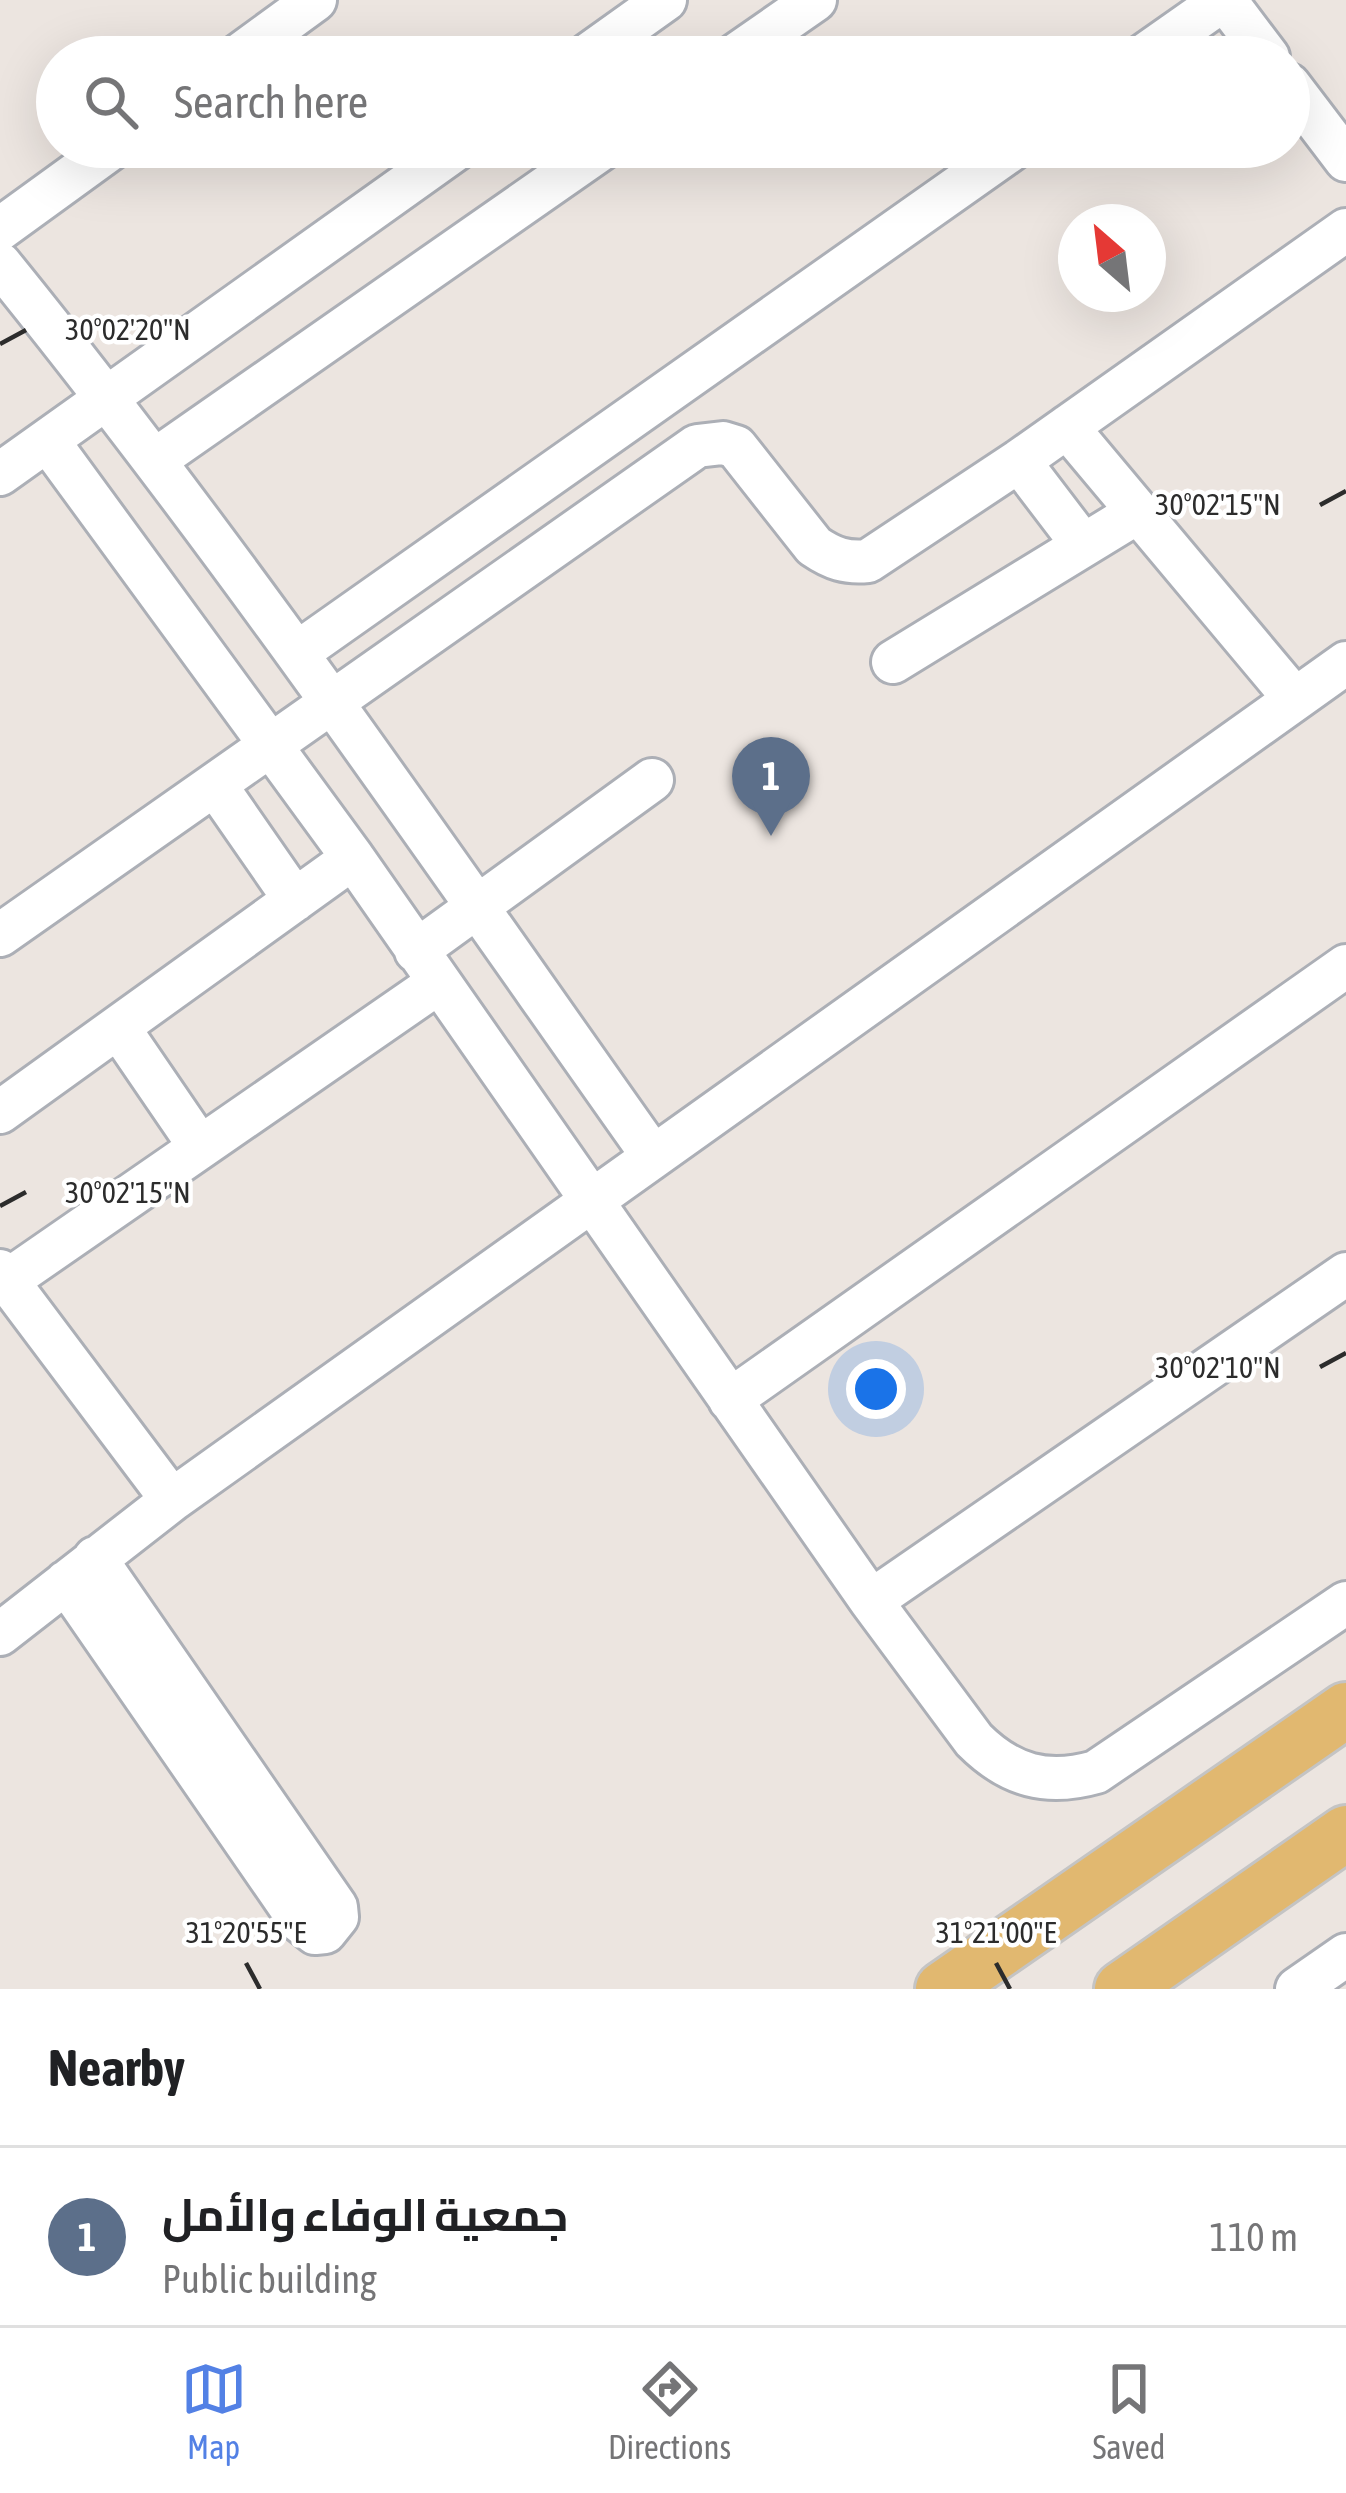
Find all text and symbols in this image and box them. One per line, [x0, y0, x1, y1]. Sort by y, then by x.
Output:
search box [36, 36, 1310, 168]
icon: search [78, 69, 144, 135]
text: Search here [174, 76, 368, 128]
north arrow [1058, 204, 1166, 312]
text: 30°02'20"N [65, 312, 191, 346]
text: 30°02'15"N [1155, 487, 1281, 521]
pin: 1 [732, 737, 810, 836]
text: 30°02'15"N [65, 1175, 191, 1209]
text: 30°02'10"N [1155, 1350, 1281, 1384]
your location [846, 1359, 906, 1419]
text: 31°20'55"E [186, 1915, 306, 1949]
text: 31°21'00"E [936, 1915, 1056, 1949]
text: Nearby [48, 2038, 185, 2097]
text: جمعية الوفاء والأمل [162, 2189, 568, 2241]
text: 1 [78, 2215, 96, 2259]
text: 110 m [1210, 2215, 1298, 2259]
text: Public building [162, 2257, 377, 2301]
tab: Map [181, 2356, 247, 2466]
tab: Directions [608, 2356, 731, 2466]
tab: Saved [1092, 2356, 1165, 2466]

